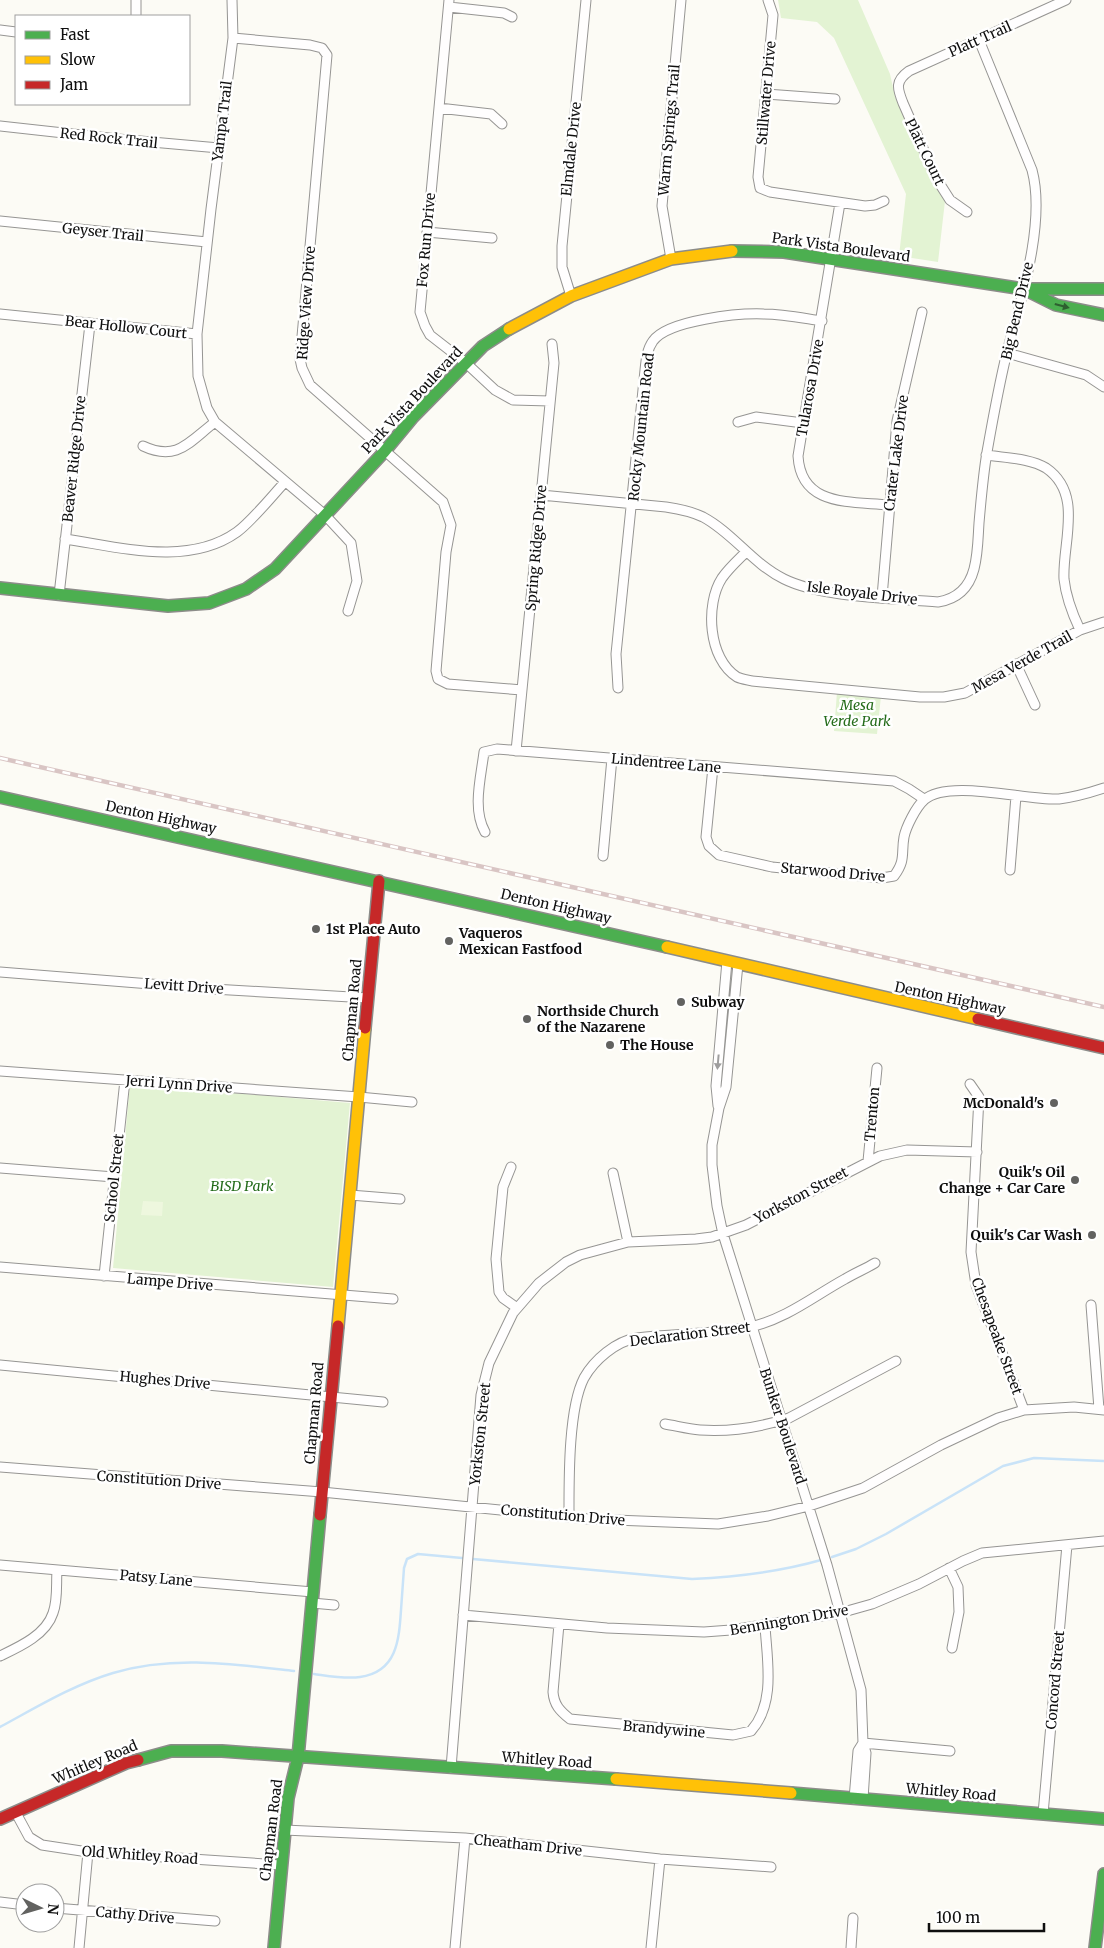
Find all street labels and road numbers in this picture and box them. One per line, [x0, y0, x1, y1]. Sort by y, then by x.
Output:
street label: Platt Trail [946, 17, 1015, 61]
street label: Stillwater Drive [752, 40, 780, 146]
street label: Warm Springs Trail [654, 63, 684, 198]
street label: Yampa Trail [208, 79, 236, 163]
street label: Elmdale Drive [557, 101, 585, 197]
street label: Platt Court [901, 115, 949, 189]
street label: Red Rock Trail [59, 124, 160, 152]
street label: Fox Run Drive [413, 192, 439, 288]
street label: Geyser Trail [61, 219, 145, 245]
street label: Park Vista Boulevard [771, 228, 912, 266]
street label: Ridge View Drive [293, 245, 319, 361]
street label: Big Bend Drive [997, 260, 1037, 362]
street label: Bear Hollow Court [64, 312, 189, 342]
street label: Tularosa Drive [793, 338, 827, 438]
street label: Park Vista Boulevard [358, 342, 467, 457]
street label: Rocky Mountain Road [624, 351, 658, 502]
street label: Crater Lake Drive [880, 394, 912, 512]
street label: Beaver Ridge Drive [58, 395, 90, 523]
street label: Spring Ridge Drive [522, 484, 550, 612]
street label: Isle Royale Drive [806, 577, 918, 609]
street label: Mesa Verde Trail [969, 627, 1076, 697]
street label: Lindentree Lane [610, 749, 722, 777]
street label: Denton Highway [104, 796, 219, 838]
street label: Starwood Drive [780, 858, 886, 886]
street label: Denton Highway [499, 885, 614, 928]
street label: Chapman Road [339, 958, 365, 1062]
street label: Levitt Drive [144, 974, 224, 998]
street label: Denton Highway [893, 977, 1008, 1019]
street label: Jerri Lynn Drive [124, 1071, 233, 1097]
street label: Trenton [861, 1086, 883, 1142]
street label: School Street [100, 1132, 128, 1223]
street label: Yorkston Street [750, 1162, 851, 1228]
street label: Lampe Drive [126, 1269, 214, 1295]
street label: Chesapeake Street [967, 1275, 1027, 1397]
street label: Declaration Street [629, 1318, 752, 1350]
street label: Chapman Road [301, 1361, 327, 1465]
street label: Bunker Boulevard [756, 1366, 810, 1487]
street label: Hughes Drive [119, 1367, 211, 1393]
street label: Yorkston Street [466, 1381, 494, 1487]
street label: Constitution Drive [96, 1467, 222, 1493]
street label: Constitution Drive [500, 1501, 626, 1529]
street label: Patsy Lane [119, 1566, 193, 1590]
street label: Bennington Drive [728, 1601, 850, 1639]
street label: Concord Street [1042, 1629, 1068, 1730]
street label: Brandywine [622, 1716, 706, 1742]
street label: Whitley Road [49, 1736, 141, 1788]
street label: Whitley Road [500, 1748, 593, 1772]
street label: Chapman Road [256, 1778, 286, 1882]
street label: Whitley Road [904, 1779, 997, 1805]
street label: Cheatham Drive [473, 1830, 583, 1860]
street label: Old Whitley Road [81, 1842, 199, 1868]
street label: Cathy Drive [95, 1903, 175, 1927]

